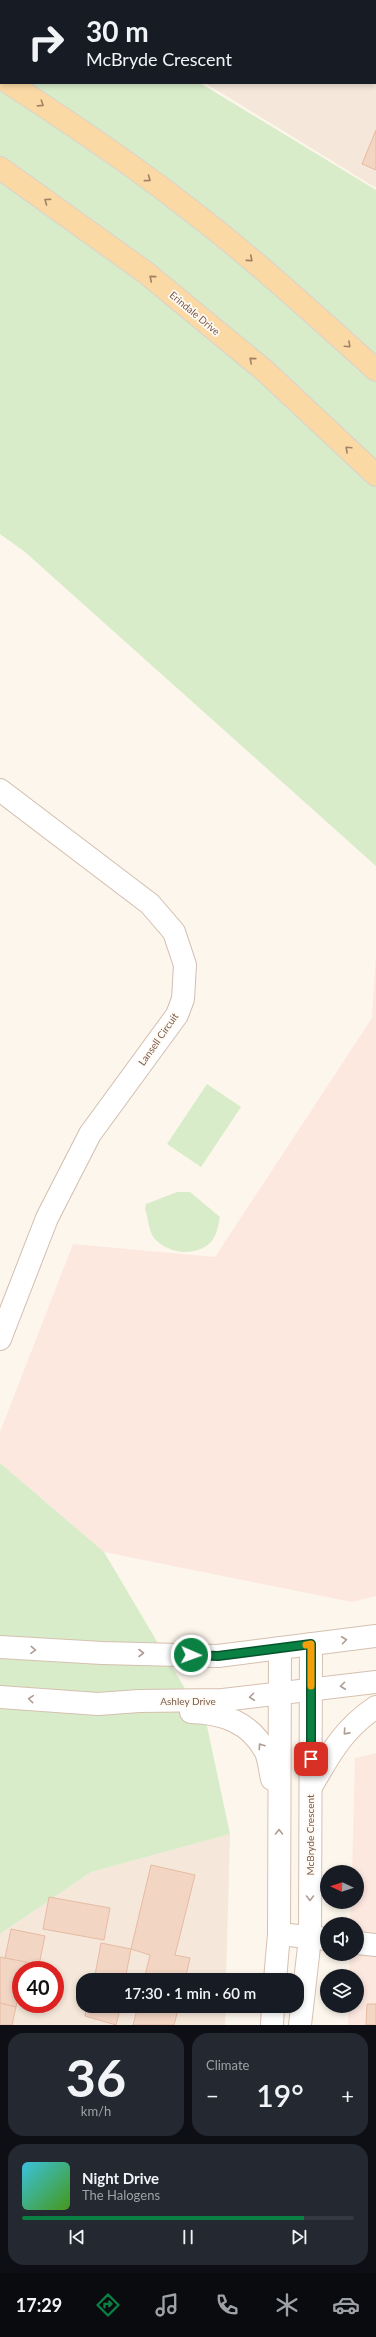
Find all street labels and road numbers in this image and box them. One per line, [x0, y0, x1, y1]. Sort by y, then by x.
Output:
street label: Erindale Drive [167, 289, 223, 337]
street label: Lansell Circuit [135, 1010, 181, 1068]
street label: Ashley Drive [160, 1695, 216, 1707]
street label: McBryde Crescent [304, 1794, 316, 1876]

